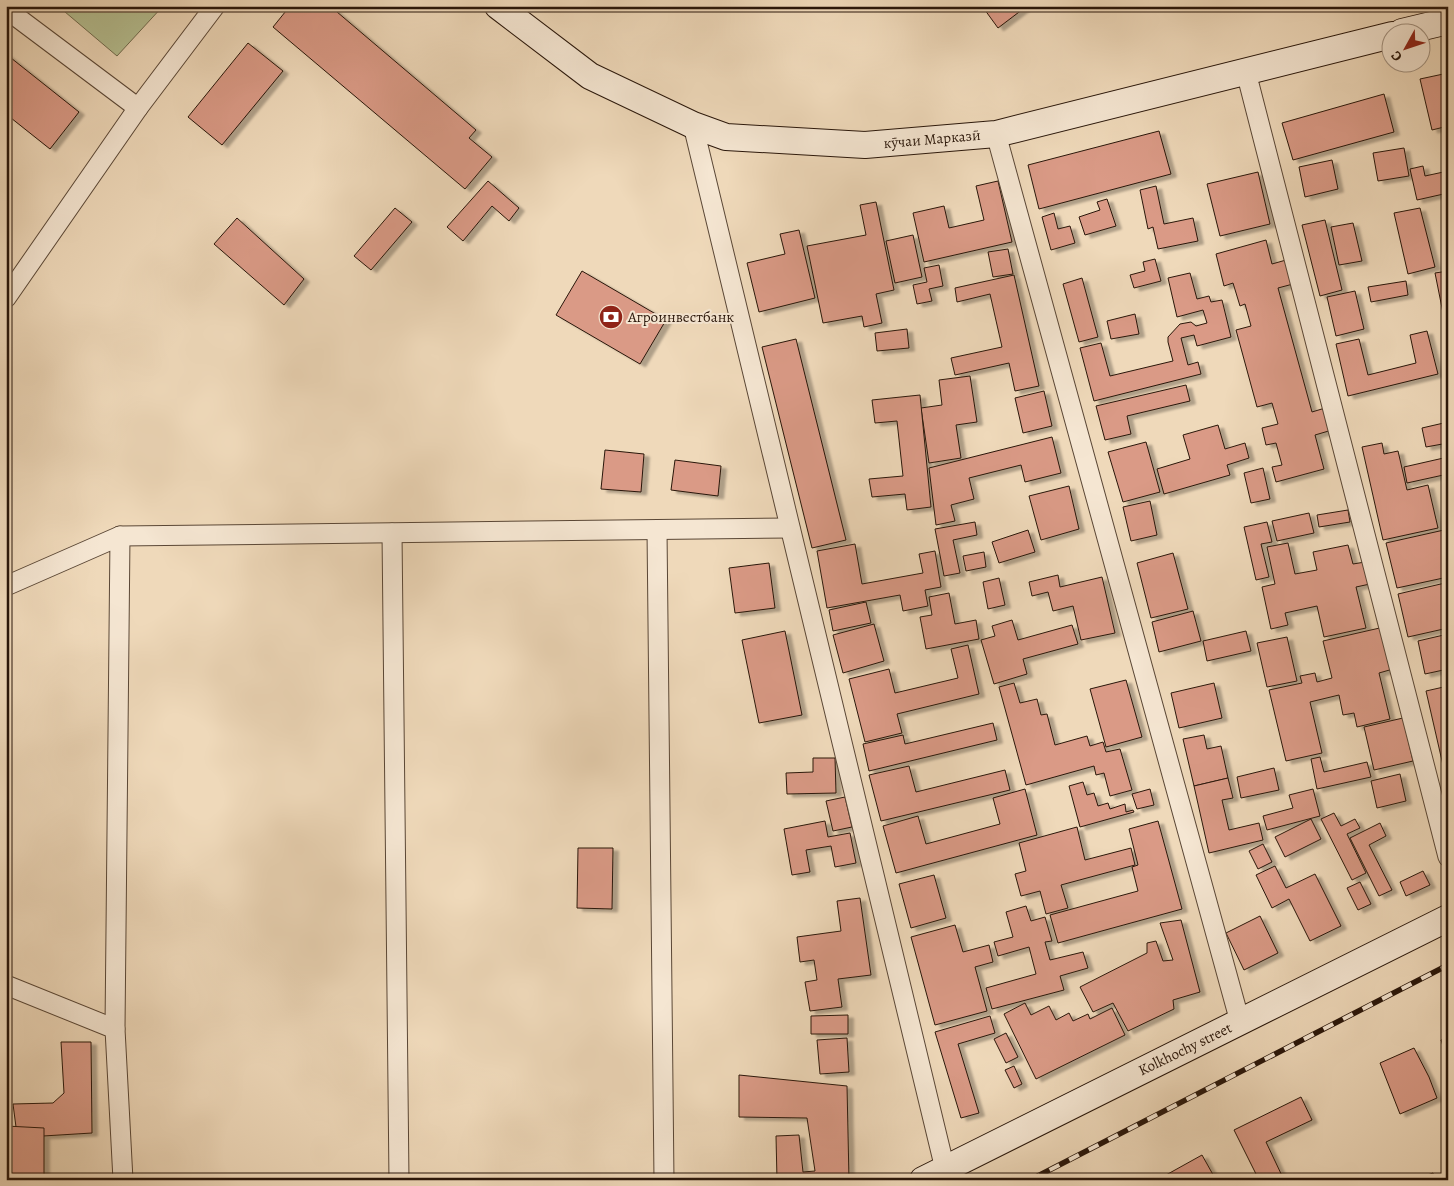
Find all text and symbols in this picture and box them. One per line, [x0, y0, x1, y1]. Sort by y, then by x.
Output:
north arrow [1382, 22, 1432, 72]
text: С [1386, 46, 1406, 65]
street label: кӯчаи Марказӣ [883, 125, 982, 153]
bank icon: Агроинвестбанк [598, 304, 624, 330]
place label: Агроинвестбанк [627, 307, 734, 327]
street label: Kolkhochy street [1135, 1018, 1235, 1080]

